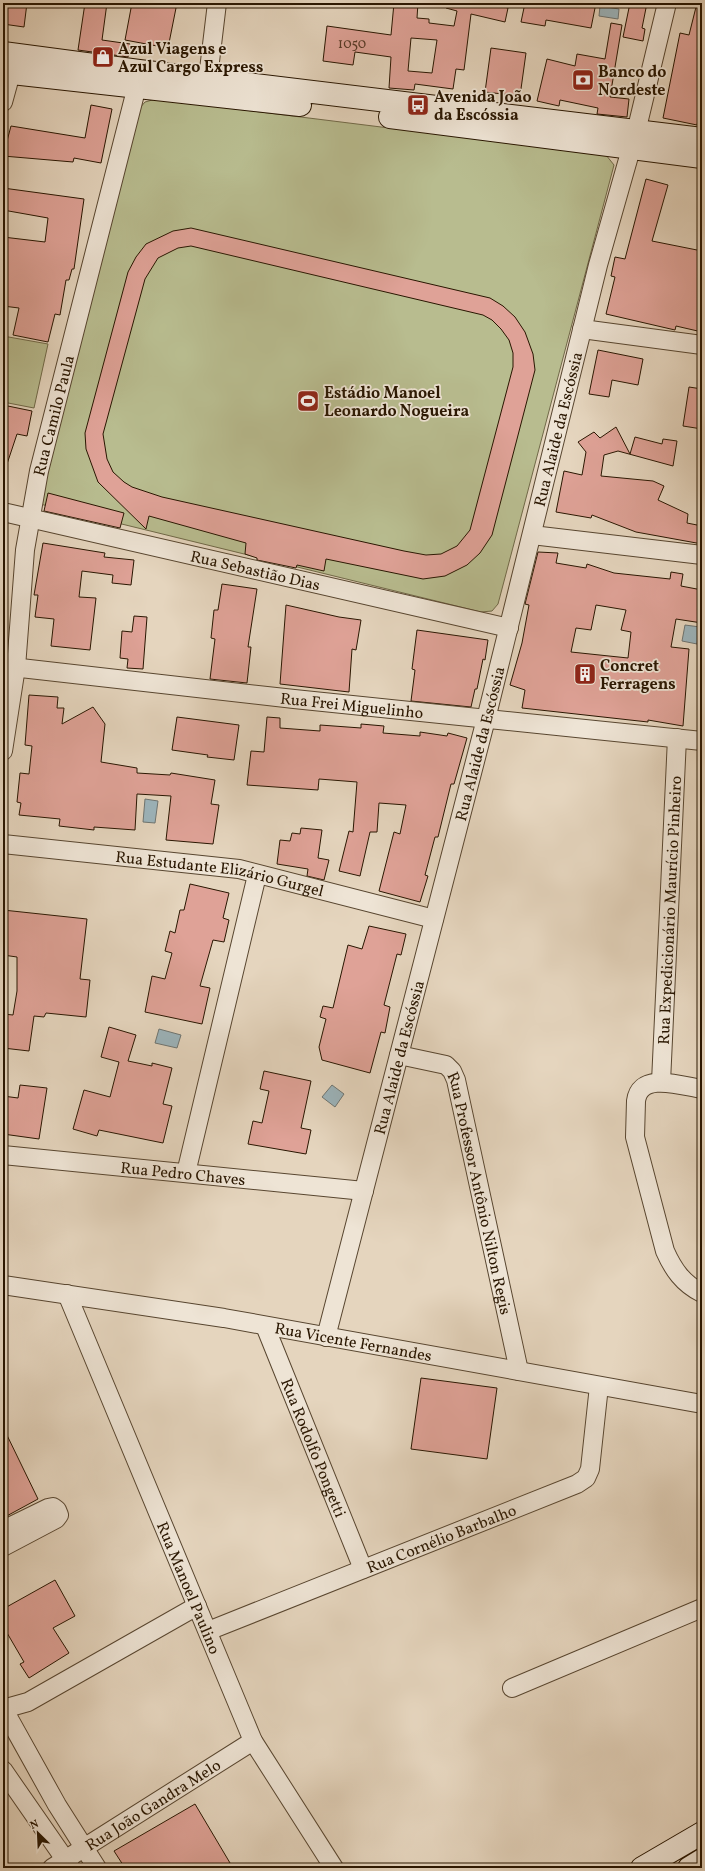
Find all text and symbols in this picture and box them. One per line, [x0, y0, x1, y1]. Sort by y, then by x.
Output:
house number: 1050 [338, 35, 366, 54]
place label: Azul Viagens e Azul Cargo Express [118, 39, 263, 79]
shop icon: Azul Viagens e Azul Cargo Express [90, 44, 116, 70]
place label: Banco do Nordeste [598, 62, 666, 102]
bank icon: Banco do Nordeste [570, 67, 596, 93]
place label: Avenida João da Escóssia [434, 87, 532, 127]
bus stop icon: Avenida João da Escóssia [405, 92, 431, 118]
street label: Rua Alaide da Escóssia [530, 350, 589, 509]
street label: Rua Camilo Paula [29, 353, 81, 479]
place label: Estádio Manoel Leonardo Nogueira [324, 383, 470, 423]
sports icon: Estádio Manoel Leonardo Nogueira [295, 388, 321, 414]
street label: Rua Sebastião Dias [188, 546, 322, 597]
place label: Concret Ferragens [600, 656, 676, 696]
building icon: Concret Ferragens [572, 661, 598, 687]
street label: Rua Alaide da Escóssia [451, 664, 512, 824]
street label: Rua Frei Miguelinho [279, 689, 424, 725]
street label: Rua Expedicionário Maurício Pinheiro [654, 775, 688, 1045]
street label: Rua Estudante Elizário Gurgel [114, 847, 326, 903]
street label: Rua Alaide da Escóssia [370, 978, 431, 1137]
street label: Rua Professor Antônio Nilton Regis [441, 1069, 516, 1317]
street label: Rua Pedro Chaves [119, 1158, 247, 1192]
street label: Rua Vicente Fernandes [273, 1318, 434, 1368]
street label: Rua Rodolfo Pongetti [274, 1375, 350, 1521]
street label: Rua Cornélio Barbalho [364, 1500, 520, 1580]
street label: Rua Manoel Paulino [150, 1519, 225, 1658]
street label: Rua João Gandra Melo [82, 1755, 226, 1857]
north arrow [18, 1813, 58, 1853]
text: N [28, 1817, 41, 1834]

